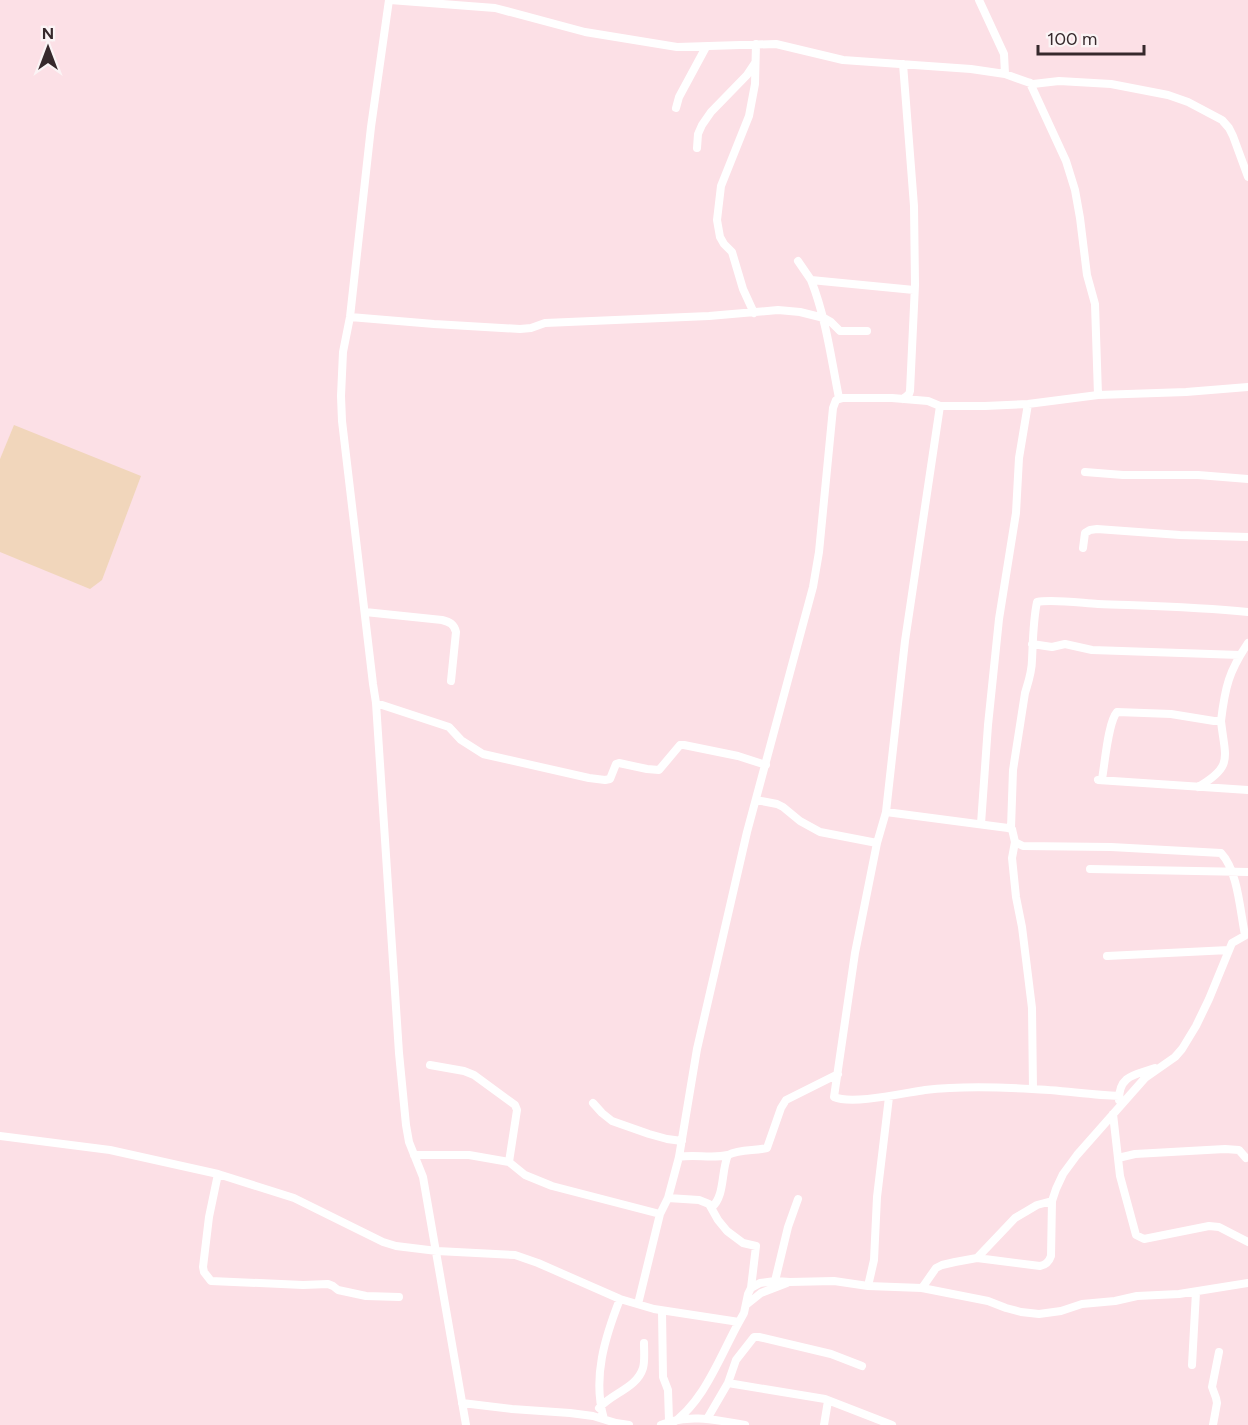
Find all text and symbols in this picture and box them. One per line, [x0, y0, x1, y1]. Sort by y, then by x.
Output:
north arrow [18, 18, 78, 78]
scale bar [1038, 18, 1144, 56]
text: N [42, 24, 54, 43]
text: 100 m [1047, 28, 1097, 50]

